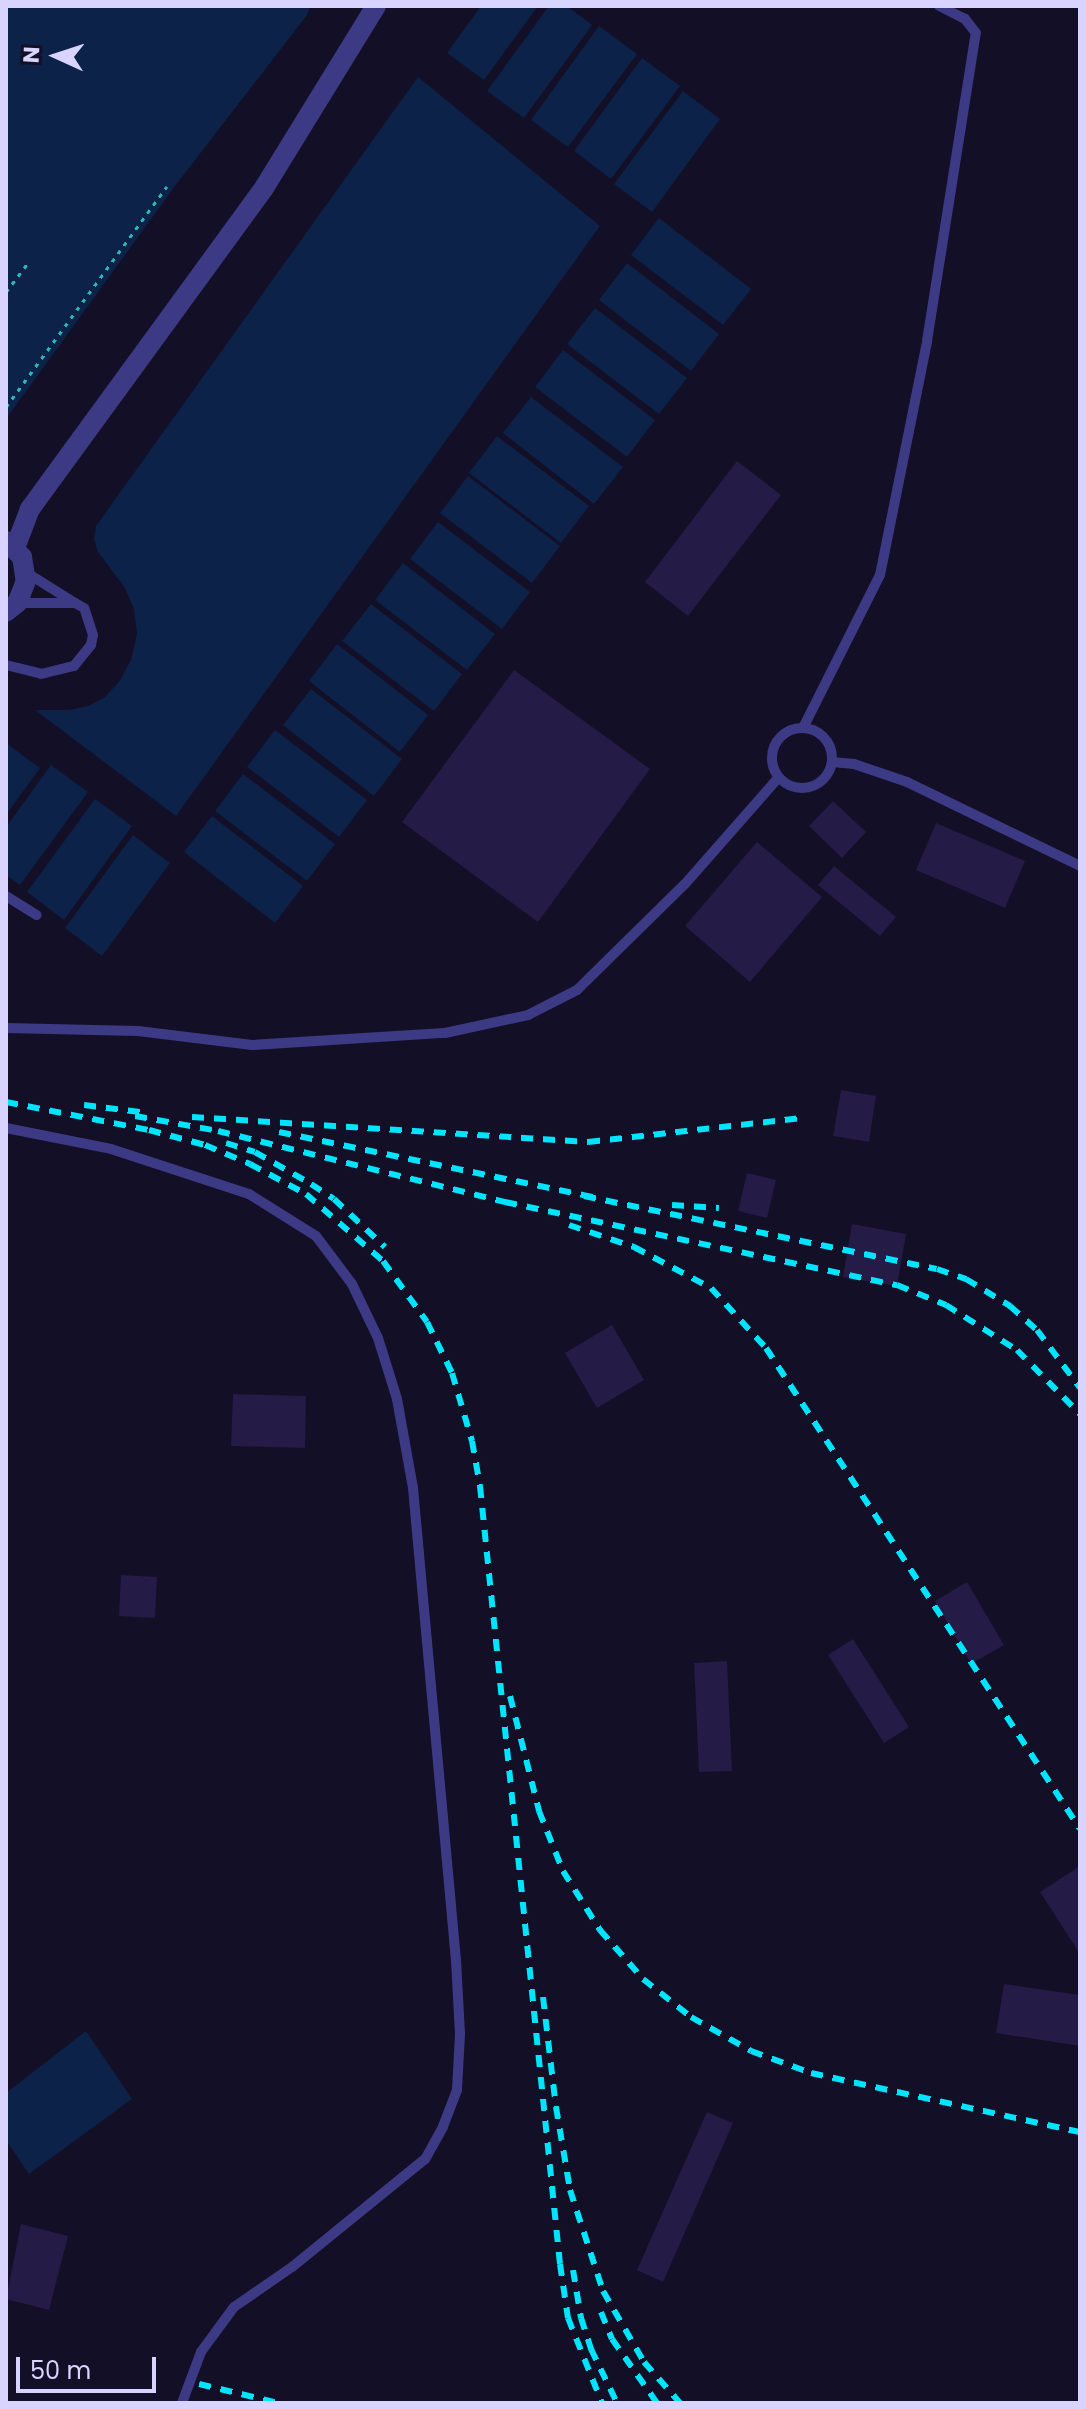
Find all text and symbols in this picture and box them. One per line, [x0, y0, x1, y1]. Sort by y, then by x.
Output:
north arrow [16, 16, 96, 96]
text: N [16, 46, 47, 64]
scale bar [20, 2341, 160, 2391]
text: 50 m [30, 2354, 91, 2387]

